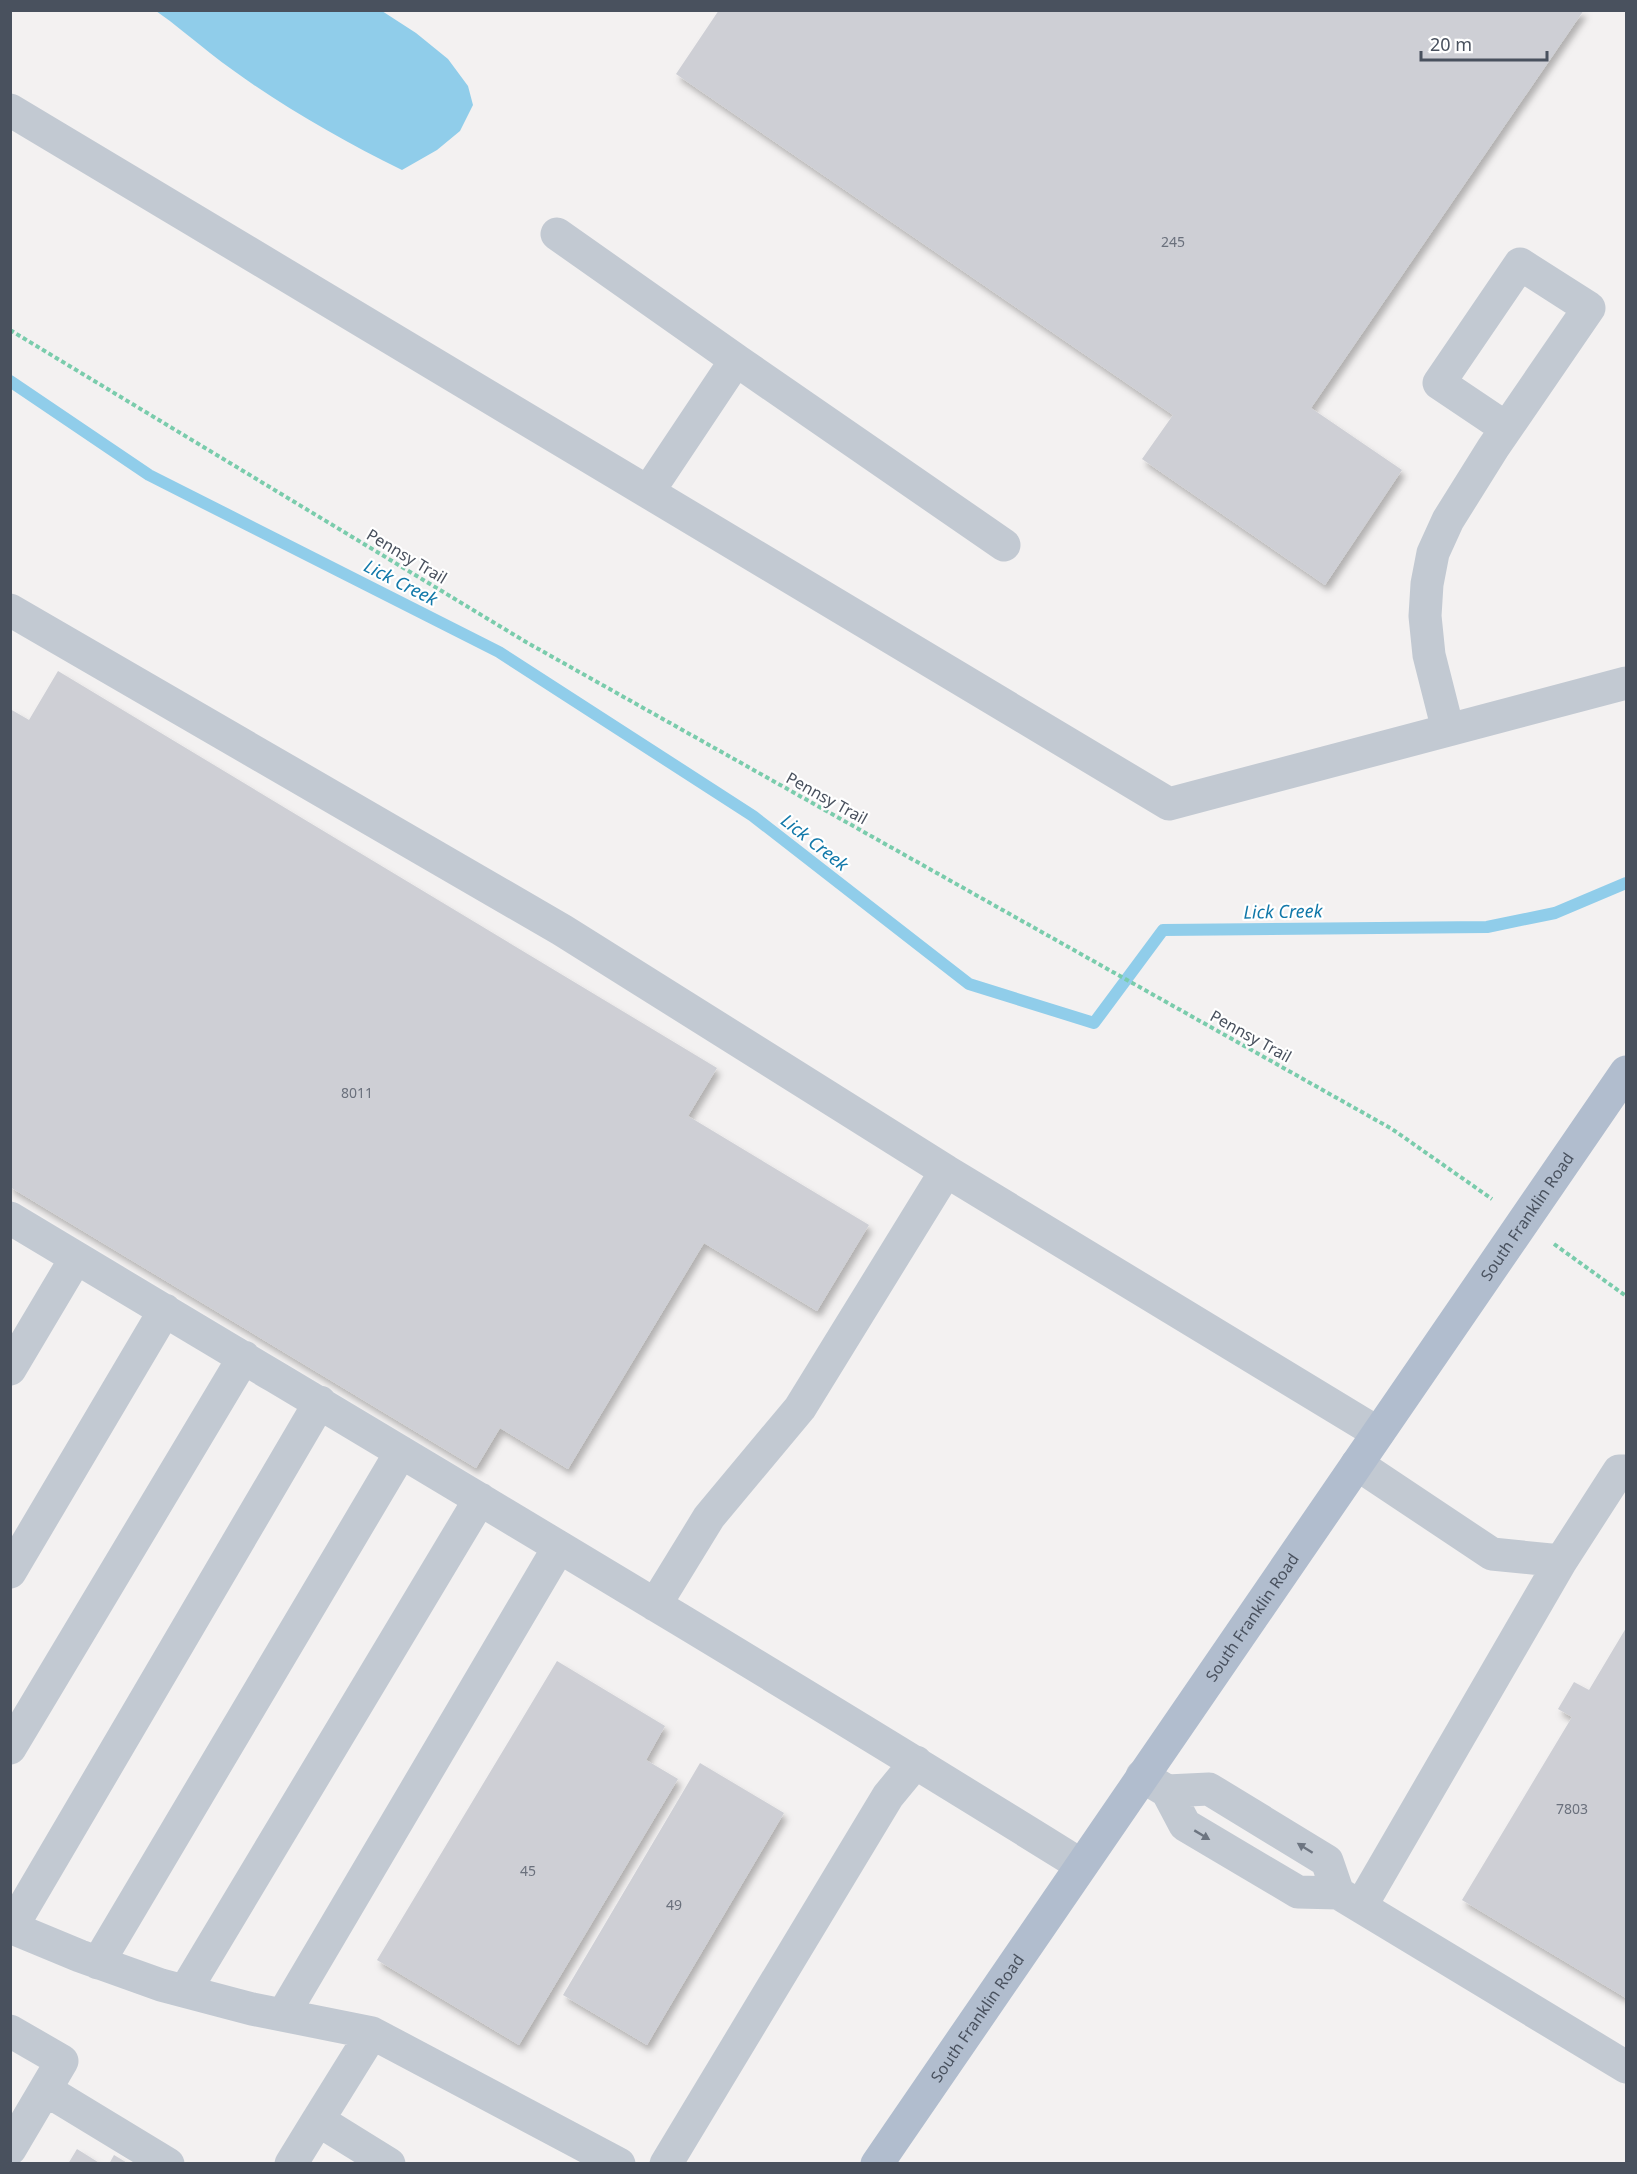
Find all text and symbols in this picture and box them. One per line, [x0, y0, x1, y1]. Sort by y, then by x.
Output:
scale bar [1421, 24, 1547, 62]
text: 20 m [1430, 32, 1472, 56]
house number: 245 [1161, 232, 1185, 251]
street label: Pennsy Trail [363, 523, 451, 589]
water label: Lick Creek [360, 553, 443, 611]
street label: Pennsy Trail [782, 767, 872, 829]
water label: Lick Creek [776, 808, 854, 877]
water label: Lick Creek [1243, 898, 1324, 924]
street label: Pennsy Trail [1206, 1005, 1296, 1067]
house number: 8011 [341, 1083, 373, 1102]
street label: South Franklin Road [1475, 1148, 1579, 1285]
street label: South Franklin Road [1200, 1549, 1304, 1686]
house number: 7803 [1556, 1799, 1588, 1818]
one-way arrow [1194, 1830, 1211, 1840]
one-way arrow [1297, 1842, 1313, 1853]
house number: 45 [520, 1861, 536, 1880]
house number: 49 [666, 1895, 682, 1914]
street label: South Franklin Road [925, 1950, 1029, 2087]

